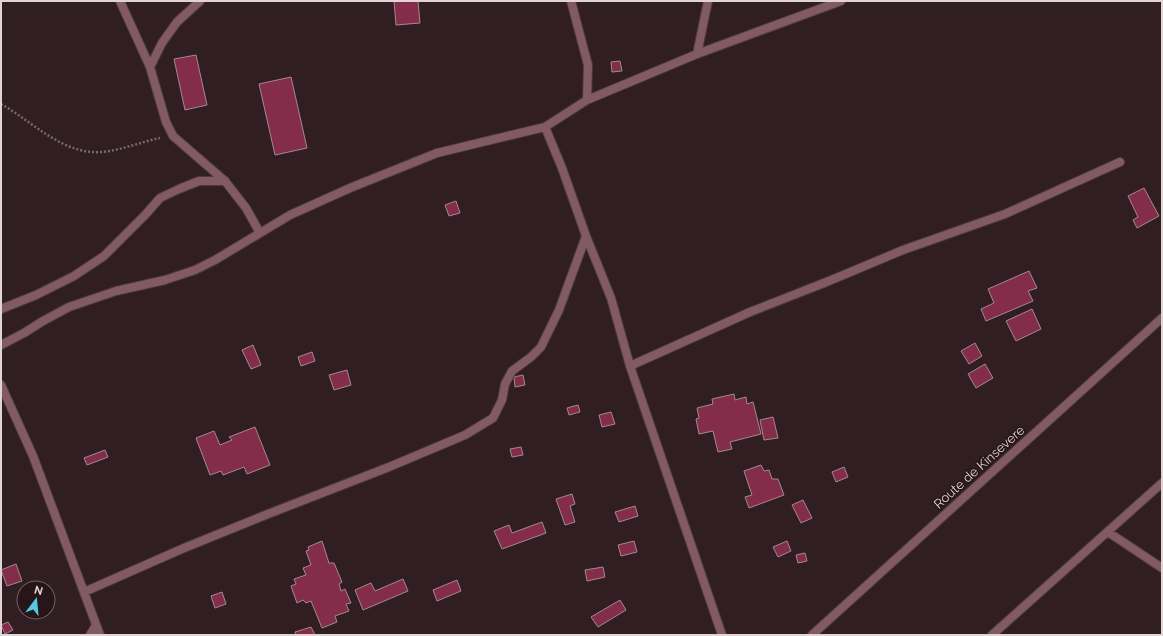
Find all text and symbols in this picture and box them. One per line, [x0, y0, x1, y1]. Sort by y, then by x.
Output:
street label: Route de Kinsevere [931, 422, 1028, 512]
north arrow [16, 580, 56, 620]
text: N [33, 583, 44, 598]

